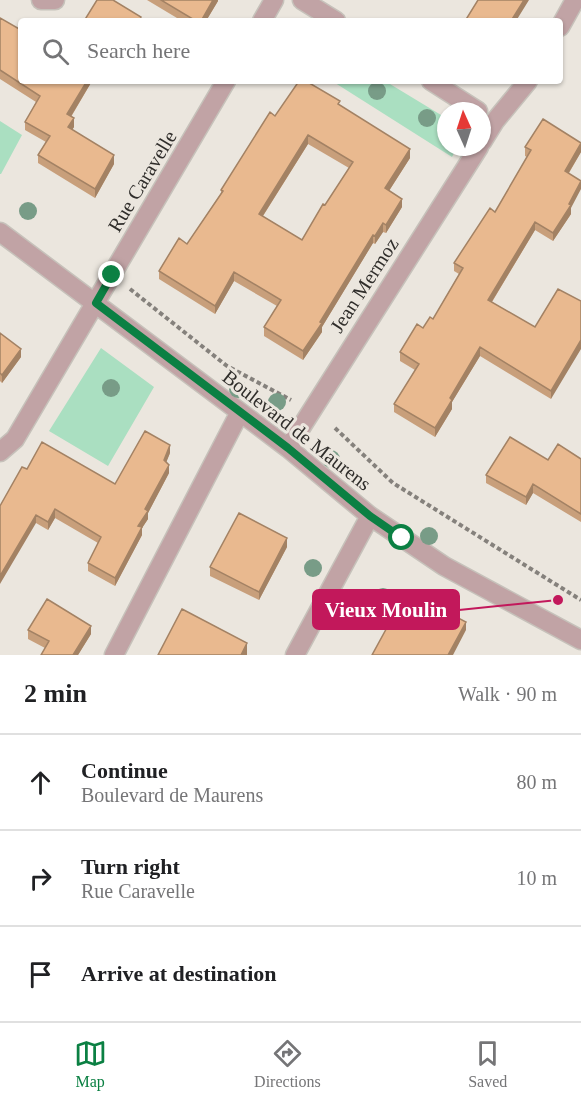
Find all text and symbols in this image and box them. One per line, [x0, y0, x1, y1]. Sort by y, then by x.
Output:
search box [18, 18, 563, 84]
icon: search [39, 35, 72, 68]
text: Search here [87, 38, 190, 63]
north arrow [437, 102, 491, 156]
street label: Rue Caravelle [103, 126, 181, 235]
street label: Jean Mermoz [325, 233, 403, 336]
route end [98, 261, 124, 287]
street label: Boulevard de Maurens [218, 365, 376, 495]
route start [388, 524, 414, 550]
callout: Vieux Moulin [313, 590, 459, 629]
text: Vieux Moulin [325, 598, 447, 622]
text: 2 min [24, 679, 87, 708]
text: Walk · 90 m [458, 683, 557, 705]
text: Continue [81, 758, 168, 783]
icon: ahead [24, 766, 57, 799]
text: 80 m [516, 771, 557, 793]
text: Boulevard de Maurens [81, 784, 263, 806]
text: Turn right [81, 854, 180, 879]
icon: right [24, 862, 57, 895]
text: 10 m [516, 867, 557, 889]
text: Rue Caravelle [81, 880, 195, 902]
icon: arrive [24, 958, 57, 991]
text: Arrive at destination [81, 961, 277, 986]
tab: Map [74, 1037, 107, 1091]
tab: Directions [254, 1037, 321, 1091]
tab: Saved [468, 1037, 507, 1091]

